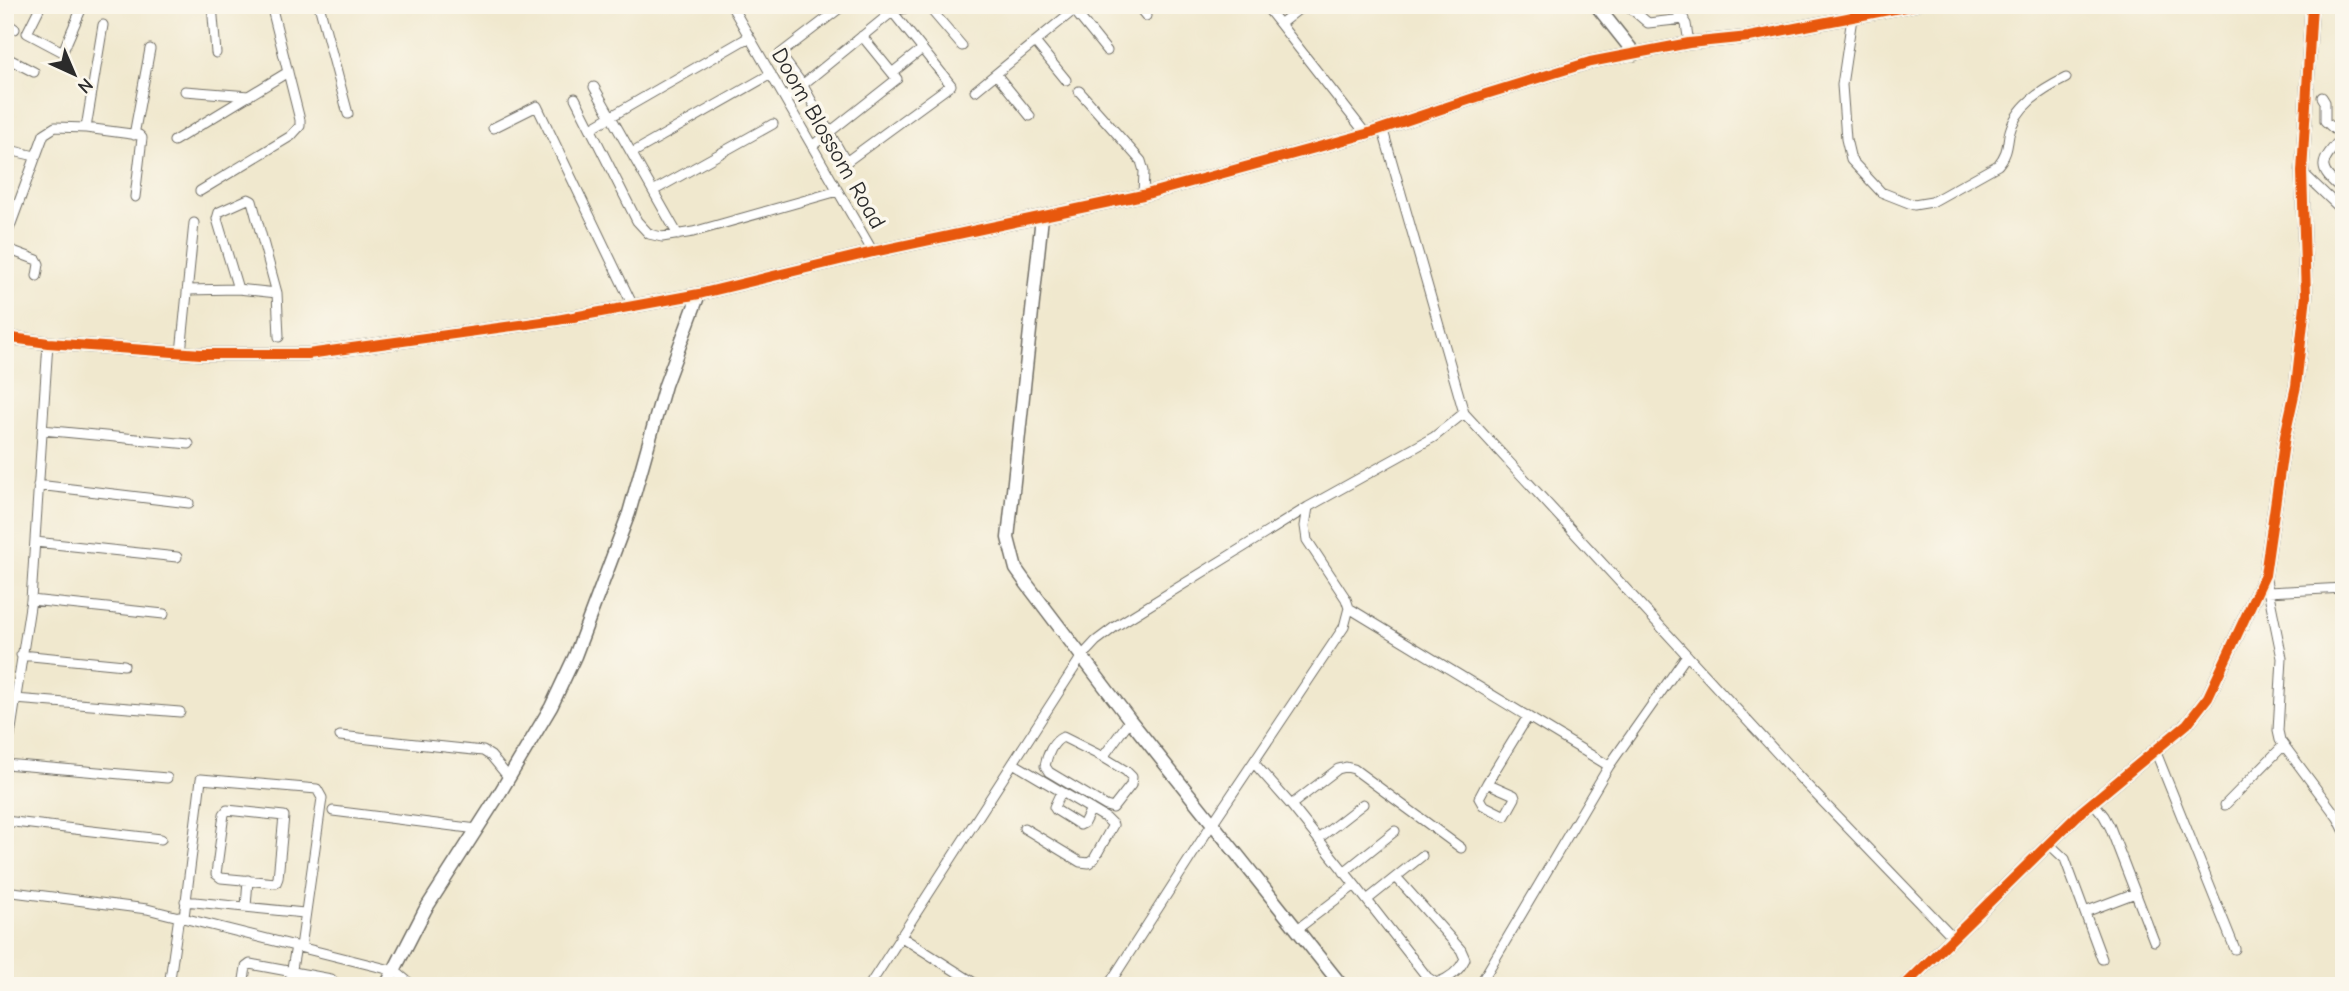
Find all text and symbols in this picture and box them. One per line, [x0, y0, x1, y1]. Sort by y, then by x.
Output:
north arrow [38, 38, 108, 108]
street label: Doom Blossom Road [766, 43, 891, 234]
text: N [73, 73, 97, 98]

